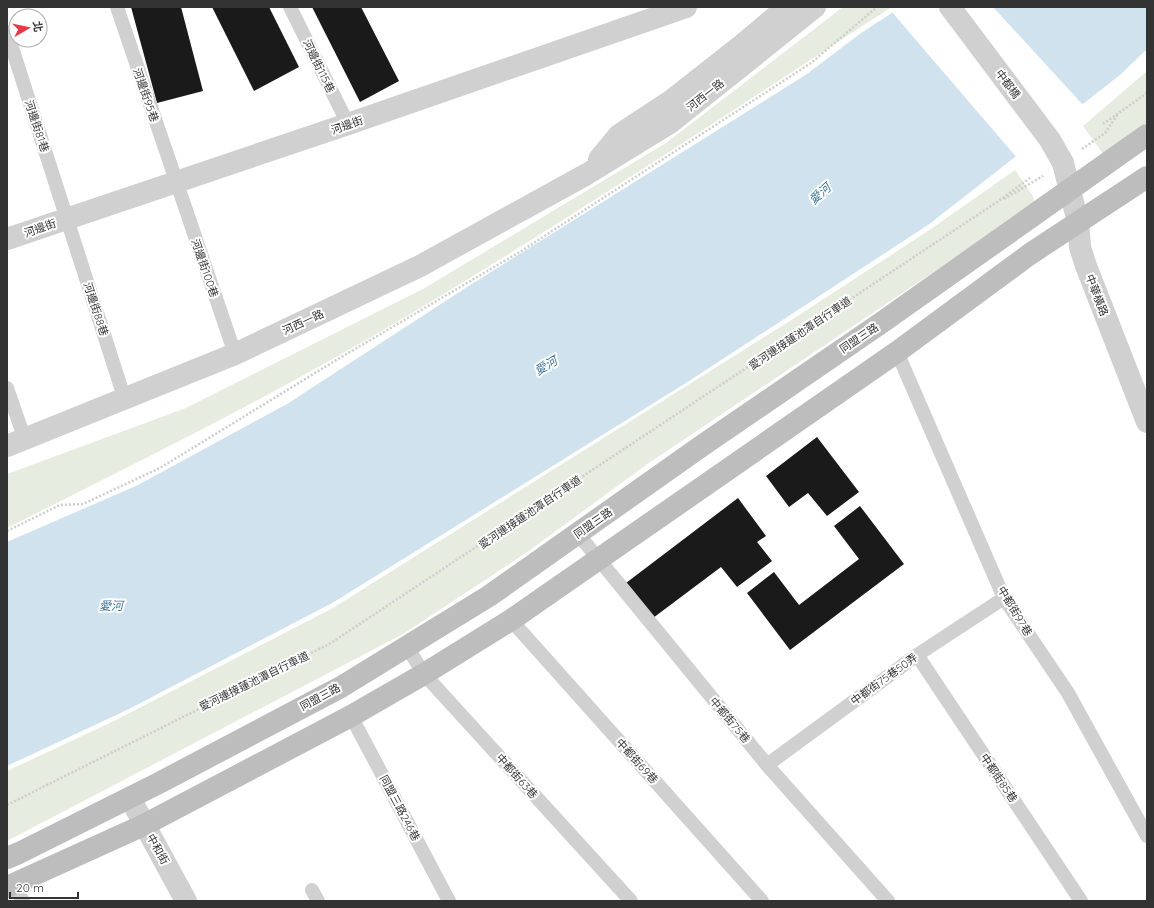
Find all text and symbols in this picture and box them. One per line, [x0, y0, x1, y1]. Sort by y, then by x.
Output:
north arrow [8, 8, 48, 48]
text: 北 [30, 20, 46, 33]
street label: 河邊街115巷 [300, 37, 338, 95]
street label: 河邊街95巷 [130, 66, 162, 124]
street label: 中都橋 [992, 67, 1024, 101]
street label: 河西一路 [683, 76, 727, 114]
street label: 河邊街81巷 [22, 98, 52, 154]
street label: 河邊街 [329, 113, 365, 137]
water label: 愛河 [806, 179, 835, 207]
street label: 河邊街 [22, 216, 58, 240]
street label: 河邊街100巷 [188, 237, 222, 299]
street label: 中華橫路 [1083, 272, 1111, 318]
street label: 河邊街88巷 [81, 280, 111, 338]
street label: 愛河連接蓮池潭自行車道 [746, 293, 854, 373]
street label: 河西一路 [280, 306, 326, 338]
street label: 同盟三路 [837, 320, 881, 356]
water label: 愛河 [532, 352, 562, 378]
street label: 愛河連接蓮池潭自行車道 [476, 472, 584, 552]
street label: 同盟三路 [571, 505, 615, 541]
street label: 中都街97巷 [995, 584, 1035, 638]
water label: 愛河 [99, 598, 125, 613]
street label: 愛河連接蓮池潭自行車道 [197, 648, 311, 714]
street label: 中都街75巷50弄 [848, 650, 920, 708]
street label: 同盟三路 [297, 680, 343, 714]
street label: 中都街75巷 [707, 694, 753, 746]
street label: 中都街69巷 [613, 735, 661, 787]
street label: 中都街63巷 [493, 751, 541, 801]
street label: 中都街85巷 [978, 751, 1020, 805]
street label: 同盟三路246巷 [377, 773, 423, 843]
street label: 中和街 [144, 831, 172, 867]
scale bar [10, 874, 78, 900]
text: 20 m [16, 880, 44, 895]

